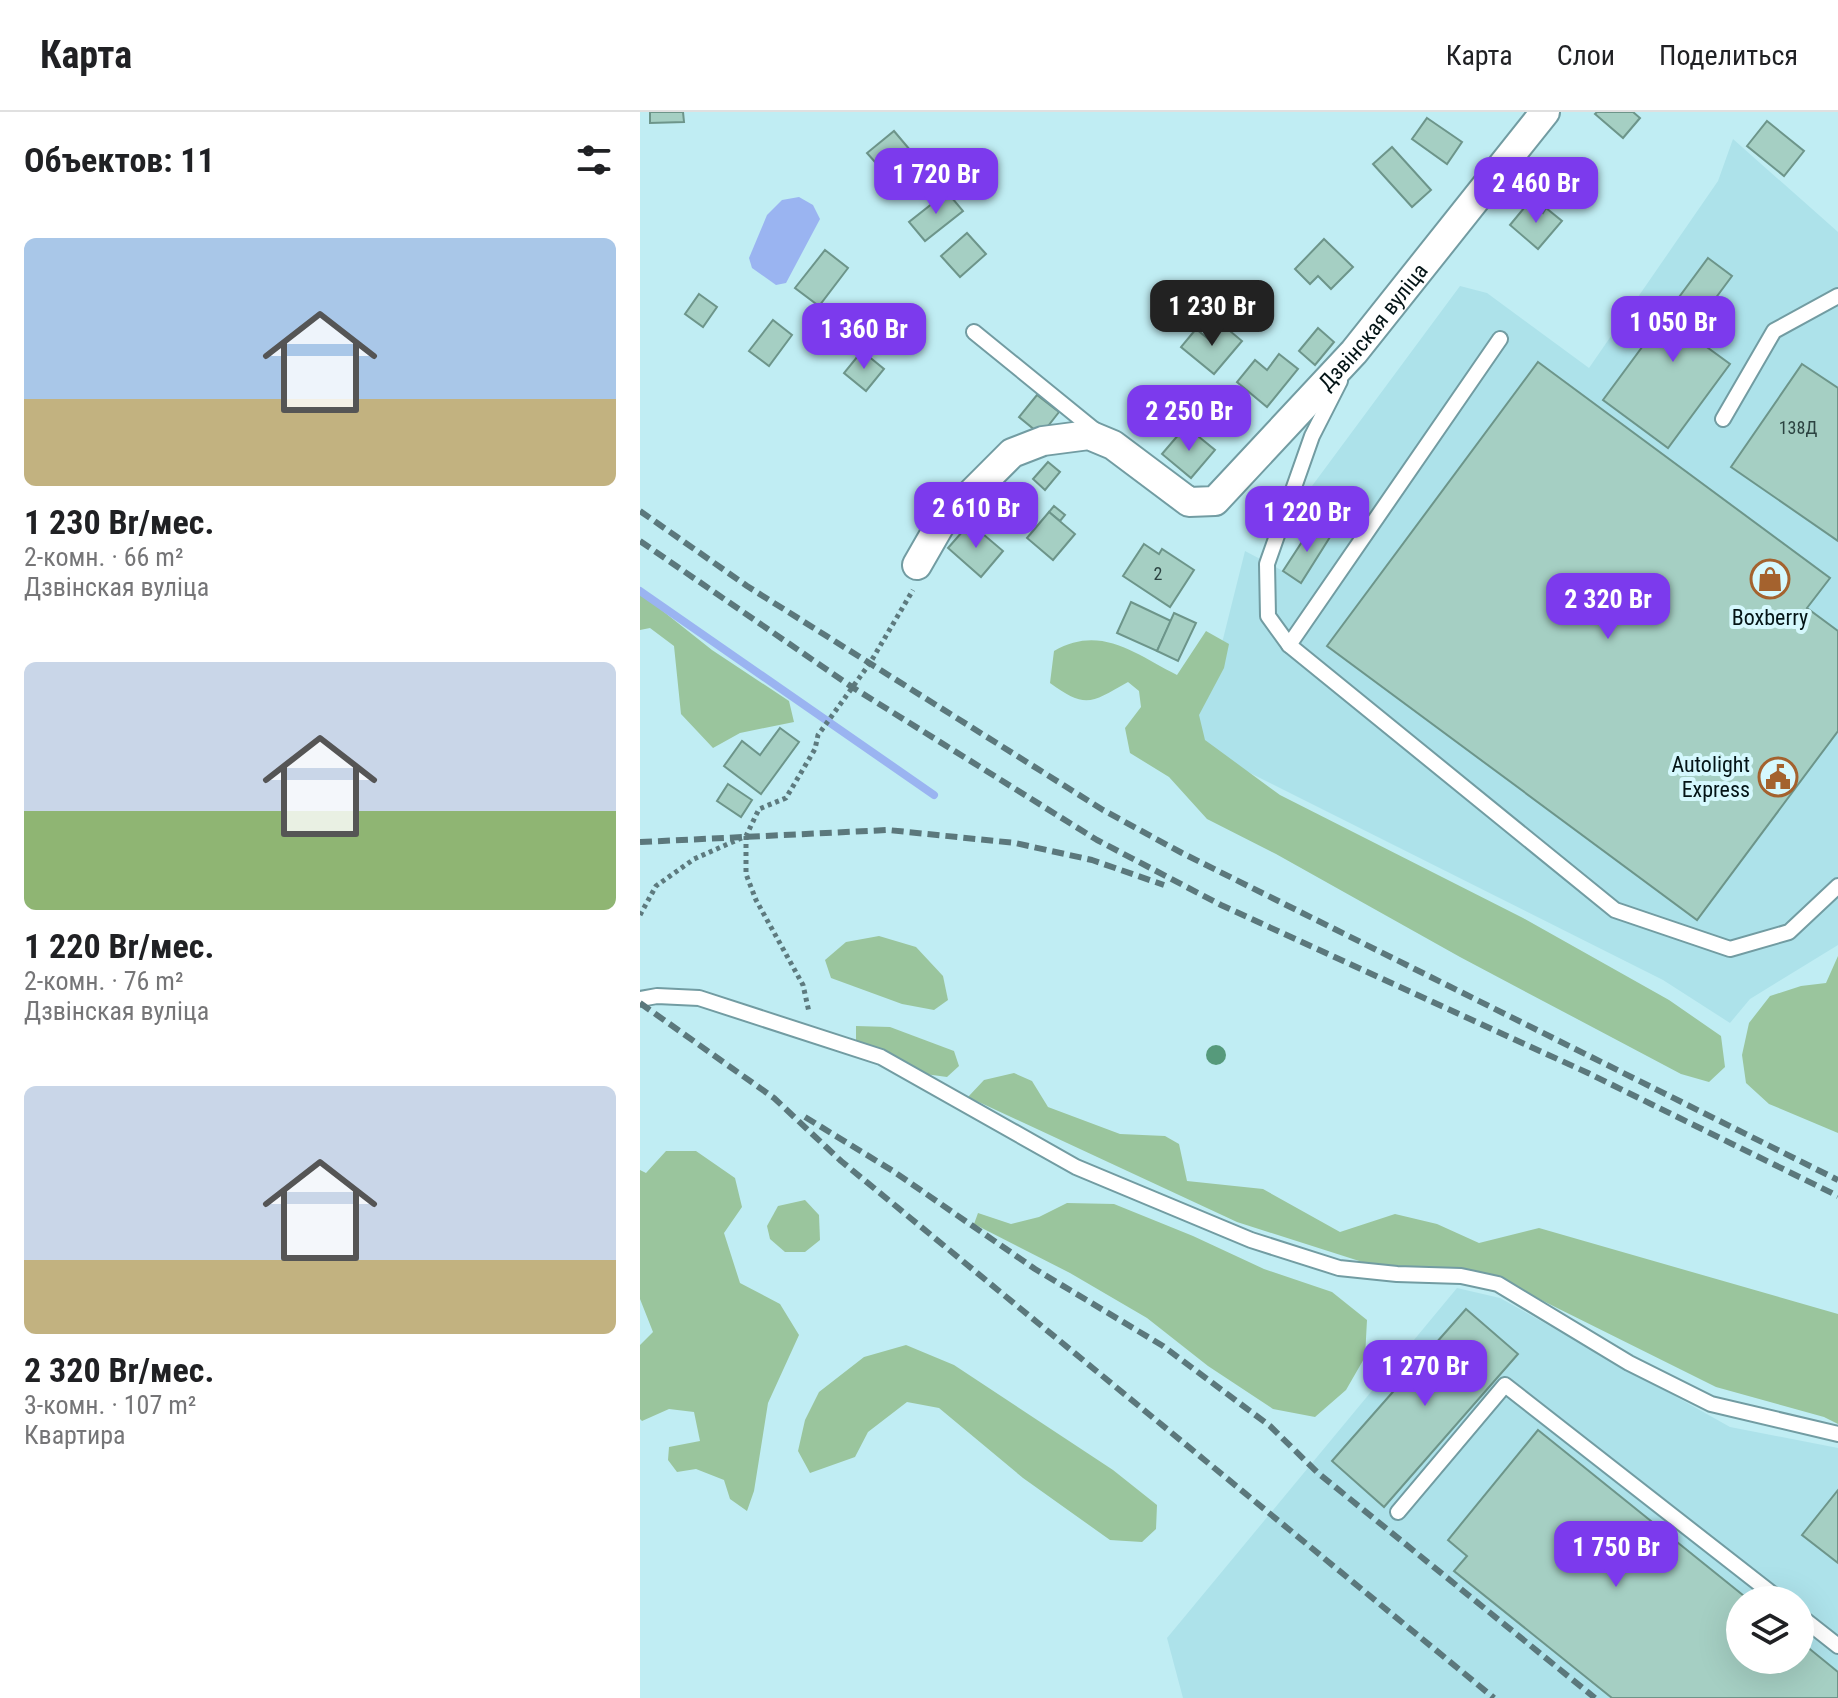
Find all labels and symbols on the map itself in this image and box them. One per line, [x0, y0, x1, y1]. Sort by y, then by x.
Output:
pin: 1 720 Br [853, 148, 1019, 216]
pin: 2 460 Br [1453, 157, 1619, 225]
street label: Дзвінская вуліца [1313, 258, 1432, 395]
pin: 1 230 Br [1129, 280, 1295, 348]
pin: 1 050 Br [1590, 296, 1756, 364]
pin: 1 360 Br [781, 303, 947, 371]
pin: 2 250 Br [1106, 385, 1272, 453]
house number: 138Д [1779, 417, 1817, 438]
pin: 2 610 Br [893, 482, 1059, 550]
pin: 1 220 Br [1224, 486, 1390, 554]
shop icon: Boxberry [1749, 558, 1791, 600]
house number: 2 [1154, 563, 1163, 584]
pin: 2 320 Br [1525, 573, 1691, 641]
place label: Boxberry [1732, 605, 1808, 630]
place label: Autolight Express [1671, 752, 1750, 802]
public building icon: Autolight Express [1757, 756, 1799, 798]
pin: 1 270 Br [1342, 1340, 1508, 1408]
pin: 1 750 Br [1533, 1521, 1699, 1589]

